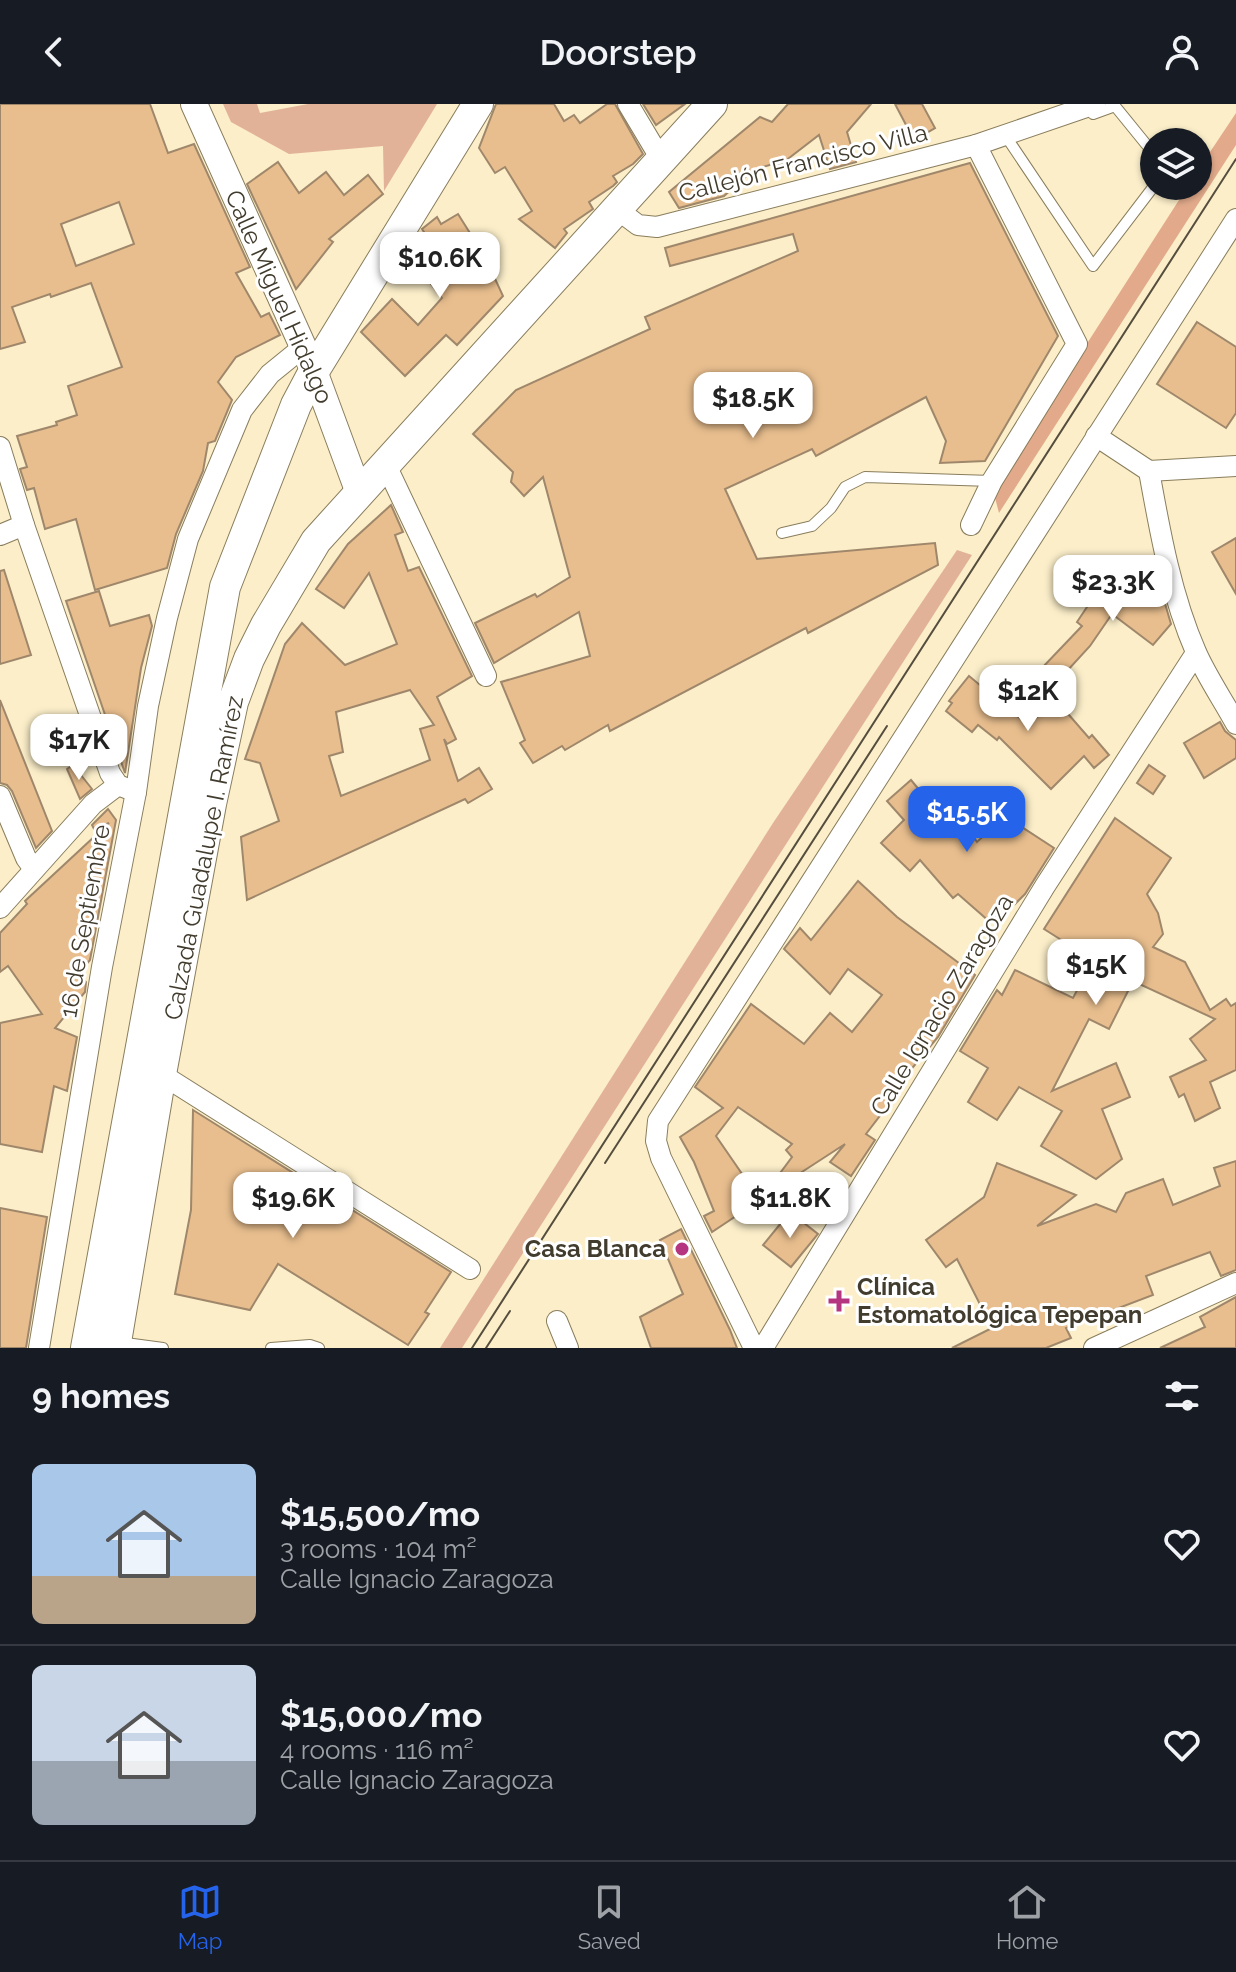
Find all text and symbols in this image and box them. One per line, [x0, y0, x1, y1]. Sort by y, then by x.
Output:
icon: back [32, 30, 76, 74]
icon: person [1160, 30, 1204, 74]
text: Doorstep [539, 31, 697, 73]
street label: Callejón Francisco Villa [675, 118, 930, 207]
map controls [1140, 128, 1212, 200]
button: layers [1140, 128, 1212, 200]
street label: Calle Miguel Hidalgo [219, 185, 340, 408]
pin: $10.6K [375, 232, 505, 300]
text: $10.6K [398, 243, 482, 273]
pin: $18.5K [688, 372, 818, 440]
text: $18.5K [712, 383, 794, 413]
pin: $23.3K [1048, 555, 1178, 623]
text: $23.3K [1071, 566, 1155, 596]
pin: $12K [981, 665, 1075, 733]
text: $12K [997, 676, 1059, 706]
street label: Calzada Guadalupe I. Ramírez [158, 693, 249, 1022]
pin: $17K [32, 714, 126, 782]
text: $17K [48, 725, 110, 755]
pin: $15.5K [902, 786, 1032, 854]
text: $15.5K [926, 797, 1008, 827]
street label: 16 de Septiembre [53, 822, 116, 1020]
street label: Calle Ignacio Zaragoza [864, 889, 1019, 1120]
pin: $15K [1049, 939, 1143, 1007]
text: $15K [1065, 950, 1127, 980]
pin: $19.6K [228, 1172, 358, 1240]
pin: $11.8K [725, 1172, 855, 1240]
text: $19.6K [251, 1183, 335, 1213]
text: $11.8K [749, 1183, 831, 1213]
place label: Casa Blanca [525, 1234, 666, 1263]
marker: Casa Blanca [673, 1240, 691, 1258]
place label: Clínica Estomatológica Tepepan [857, 1272, 1142, 1329]
marker: Clínica Estomatológica Tepepan [828, 1290, 850, 1312]
icon: filters [1160, 1374, 1204, 1418]
text: 9 homes [32, 1376, 170, 1416]
text: $15,500/mo [280, 1494, 480, 1534]
icon: home [96, 1496, 192, 1592]
icon: heart [1160, 1522, 1204, 1566]
text: 3 rooms · 104 m² [280, 1534, 477, 1564]
text: Calle Ignacio Zaragoza [280, 1564, 554, 1594]
text: $15,000/mo [280, 1695, 482, 1735]
icon: home [96, 1697, 192, 1793]
icon: heart [1160, 1723, 1204, 1767]
text: 4 rooms · 116 m² [280, 1735, 474, 1765]
text: Calle Ignacio Zaragoza [280, 1765, 554, 1795]
tab: Map [178, 1880, 222, 1954]
tab: Saved [578, 1880, 641, 1954]
tab: Home [996, 1880, 1058, 1954]

